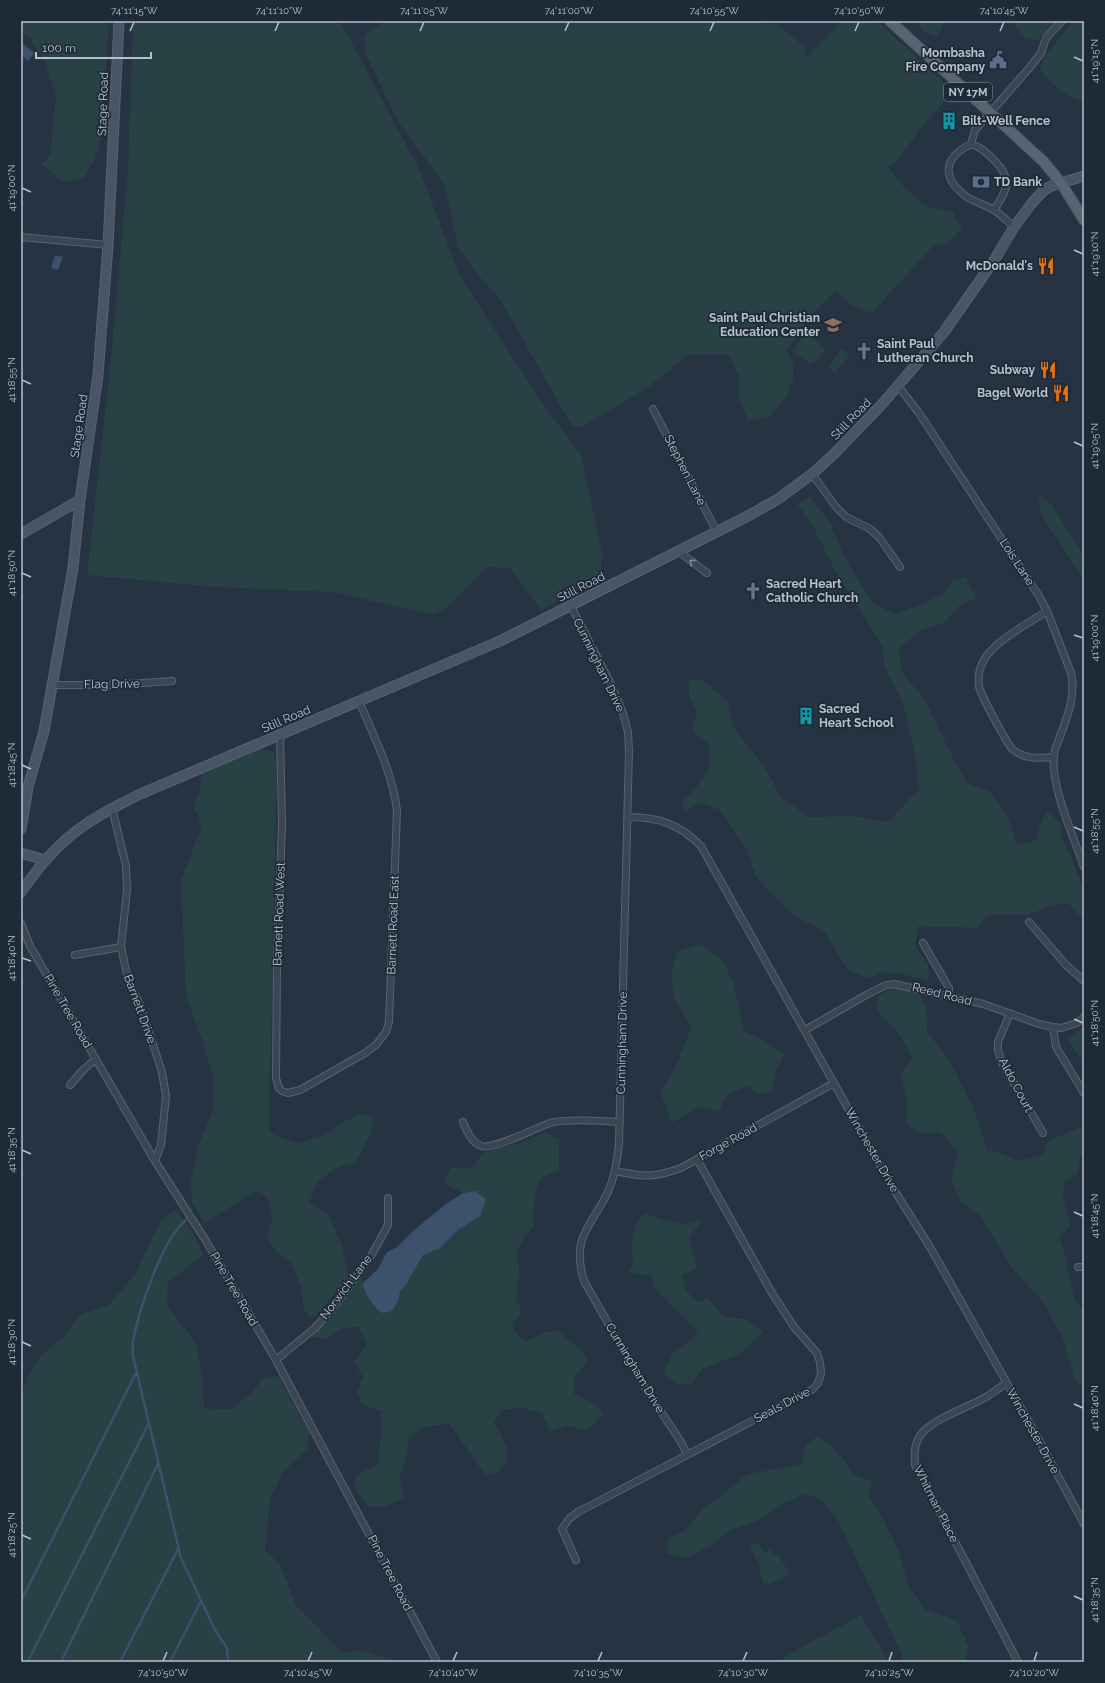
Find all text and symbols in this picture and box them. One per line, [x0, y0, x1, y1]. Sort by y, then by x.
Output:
text: 74°11'15"W [111, 5, 158, 16]
text: 74°11'10"W [256, 5, 303, 16]
text: 74°11'05"W [400, 5, 449, 16]
text: 74°11'00"W [545, 5, 594, 16]
text: 74°10'55"W [689, 5, 739, 16]
text: 74°10'50"W [834, 5, 884, 16]
text: 74°10'45"W [980, 5, 1029, 16]
scale bar [36, 34, 151, 60]
text: 41°19'15"N [1089, 39, 1100, 83]
text: 100 m [42, 41, 76, 55]
place label: Mombasha Fire Company [906, 46, 985, 74]
public building icon: Mombasha Fire Company [988, 50, 1008, 70]
street label: Stage Road [95, 72, 111, 136]
road number: NY 17M [944, 83, 992, 101]
building icon: Bilt-Well Fence [939, 111, 959, 131]
place label: Bilt-Well Fence [962, 114, 1050, 128]
text: 41°19'00"N [6, 165, 17, 211]
bank icon: TD Bank [971, 172, 991, 192]
place label: TD Bank [994, 175, 1042, 189]
text: 41°19'10"N [1089, 231, 1100, 277]
restaurant icon: McDonald's [1036, 256, 1056, 276]
place label: McDonald's [966, 259, 1033, 273]
place label: Saint Paul Christian Education Center [709, 311, 820, 339]
school or university icon: Saint Paul Christian Education Center [823, 315, 843, 335]
place label: Saint Paul Lutheran Church [877, 337, 974, 365]
church icon: Saint Paul Lutheran Church [854, 341, 874, 361]
text: 41°18'55"N [6, 357, 17, 403]
restaurant icon: Subway [1038, 360, 1058, 380]
place label: Subway [990, 363, 1035, 377]
restaurant icon: Bagel World [1051, 383, 1071, 403]
place label: Bagel World [977, 386, 1048, 400]
street label: Stage Road [68, 393, 90, 459]
street label: Still Road [828, 395, 874, 443]
text: 41°19'05"N [1089, 423, 1100, 469]
street label: Stephen Lane [661, 432, 709, 508]
street label: Lois Lane [997, 536, 1037, 588]
text: 41°18'50"N [6, 550, 17, 596]
one-way arrow [689, 560, 696, 567]
street label: Still Road [555, 569, 607, 605]
place label: Sacred Heart Catholic Church [766, 577, 858, 605]
church icon: Sacred Heart Catholic Church [743, 581, 763, 601]
text: 41°19'00"N [1089, 615, 1100, 661]
street label: Cunningham Drive [570, 616, 628, 714]
street label: Flag Drive [84, 677, 140, 691]
street label: Still Road [259, 702, 313, 736]
place label: Sacred Heart School [819, 702, 894, 730]
building icon: Sacred Heart School [796, 706, 816, 726]
text: 41°18'45"N [6, 742, 17, 788]
text: 41°18'55"N [1089, 808, 1100, 854]
street label: Barnett Road West [270, 862, 288, 966]
street label: Barnett Road East [384, 875, 402, 975]
text: 41°18'40"N [6, 935, 17, 981]
street label: Pine Tree Road [41, 972, 95, 1050]
street label: Barnett Drive [121, 973, 159, 1045]
street label: Reed Road [911, 980, 973, 1008]
street label: Cunningham Drive [614, 992, 630, 1094]
text: 41°18'50"N [1089, 1000, 1100, 1046]
street label: Aldo Court [996, 1055, 1036, 1115]
street label: Winchester Drive [842, 1105, 902, 1195]
street label: Forge Road [697, 1120, 759, 1164]
text: 41°18'35"N [6, 1127, 17, 1173]
text: 41°18'45"N [1089, 1193, 1100, 1239]
street label: Pine Tree Road [207, 1250, 261, 1328]
street label: Norwich Lane [317, 1252, 375, 1322]
text: 41°18'30"N [6, 1319, 17, 1365]
street label: Cunningham Drive [603, 1320, 667, 1416]
street label: Seals Drive [752, 1384, 812, 1426]
text: 41°18'40"N [1089, 1385, 1100, 1431]
street label: Winchester Drive [1004, 1386, 1062, 1476]
street label: Whitman Place [911, 1463, 961, 1545]
text: 41°18'25"N [6, 1512, 17, 1558]
street label: Pine Tree Road [365, 1533, 415, 1613]
text: 41°18'35"N [1089, 1577, 1100, 1623]
text: 74°10'50"W [138, 1667, 188, 1678]
text: 74°10'45"W [284, 1667, 333, 1678]
text: 74°10'40"W [428, 1667, 478, 1678]
text: 74°10'35"W [573, 1667, 623, 1678]
text: 74°10'30"W [718, 1667, 768, 1678]
text: 74°10'25"W [864, 1667, 914, 1678]
text: 74°10'20"W [1009, 1667, 1059, 1678]

